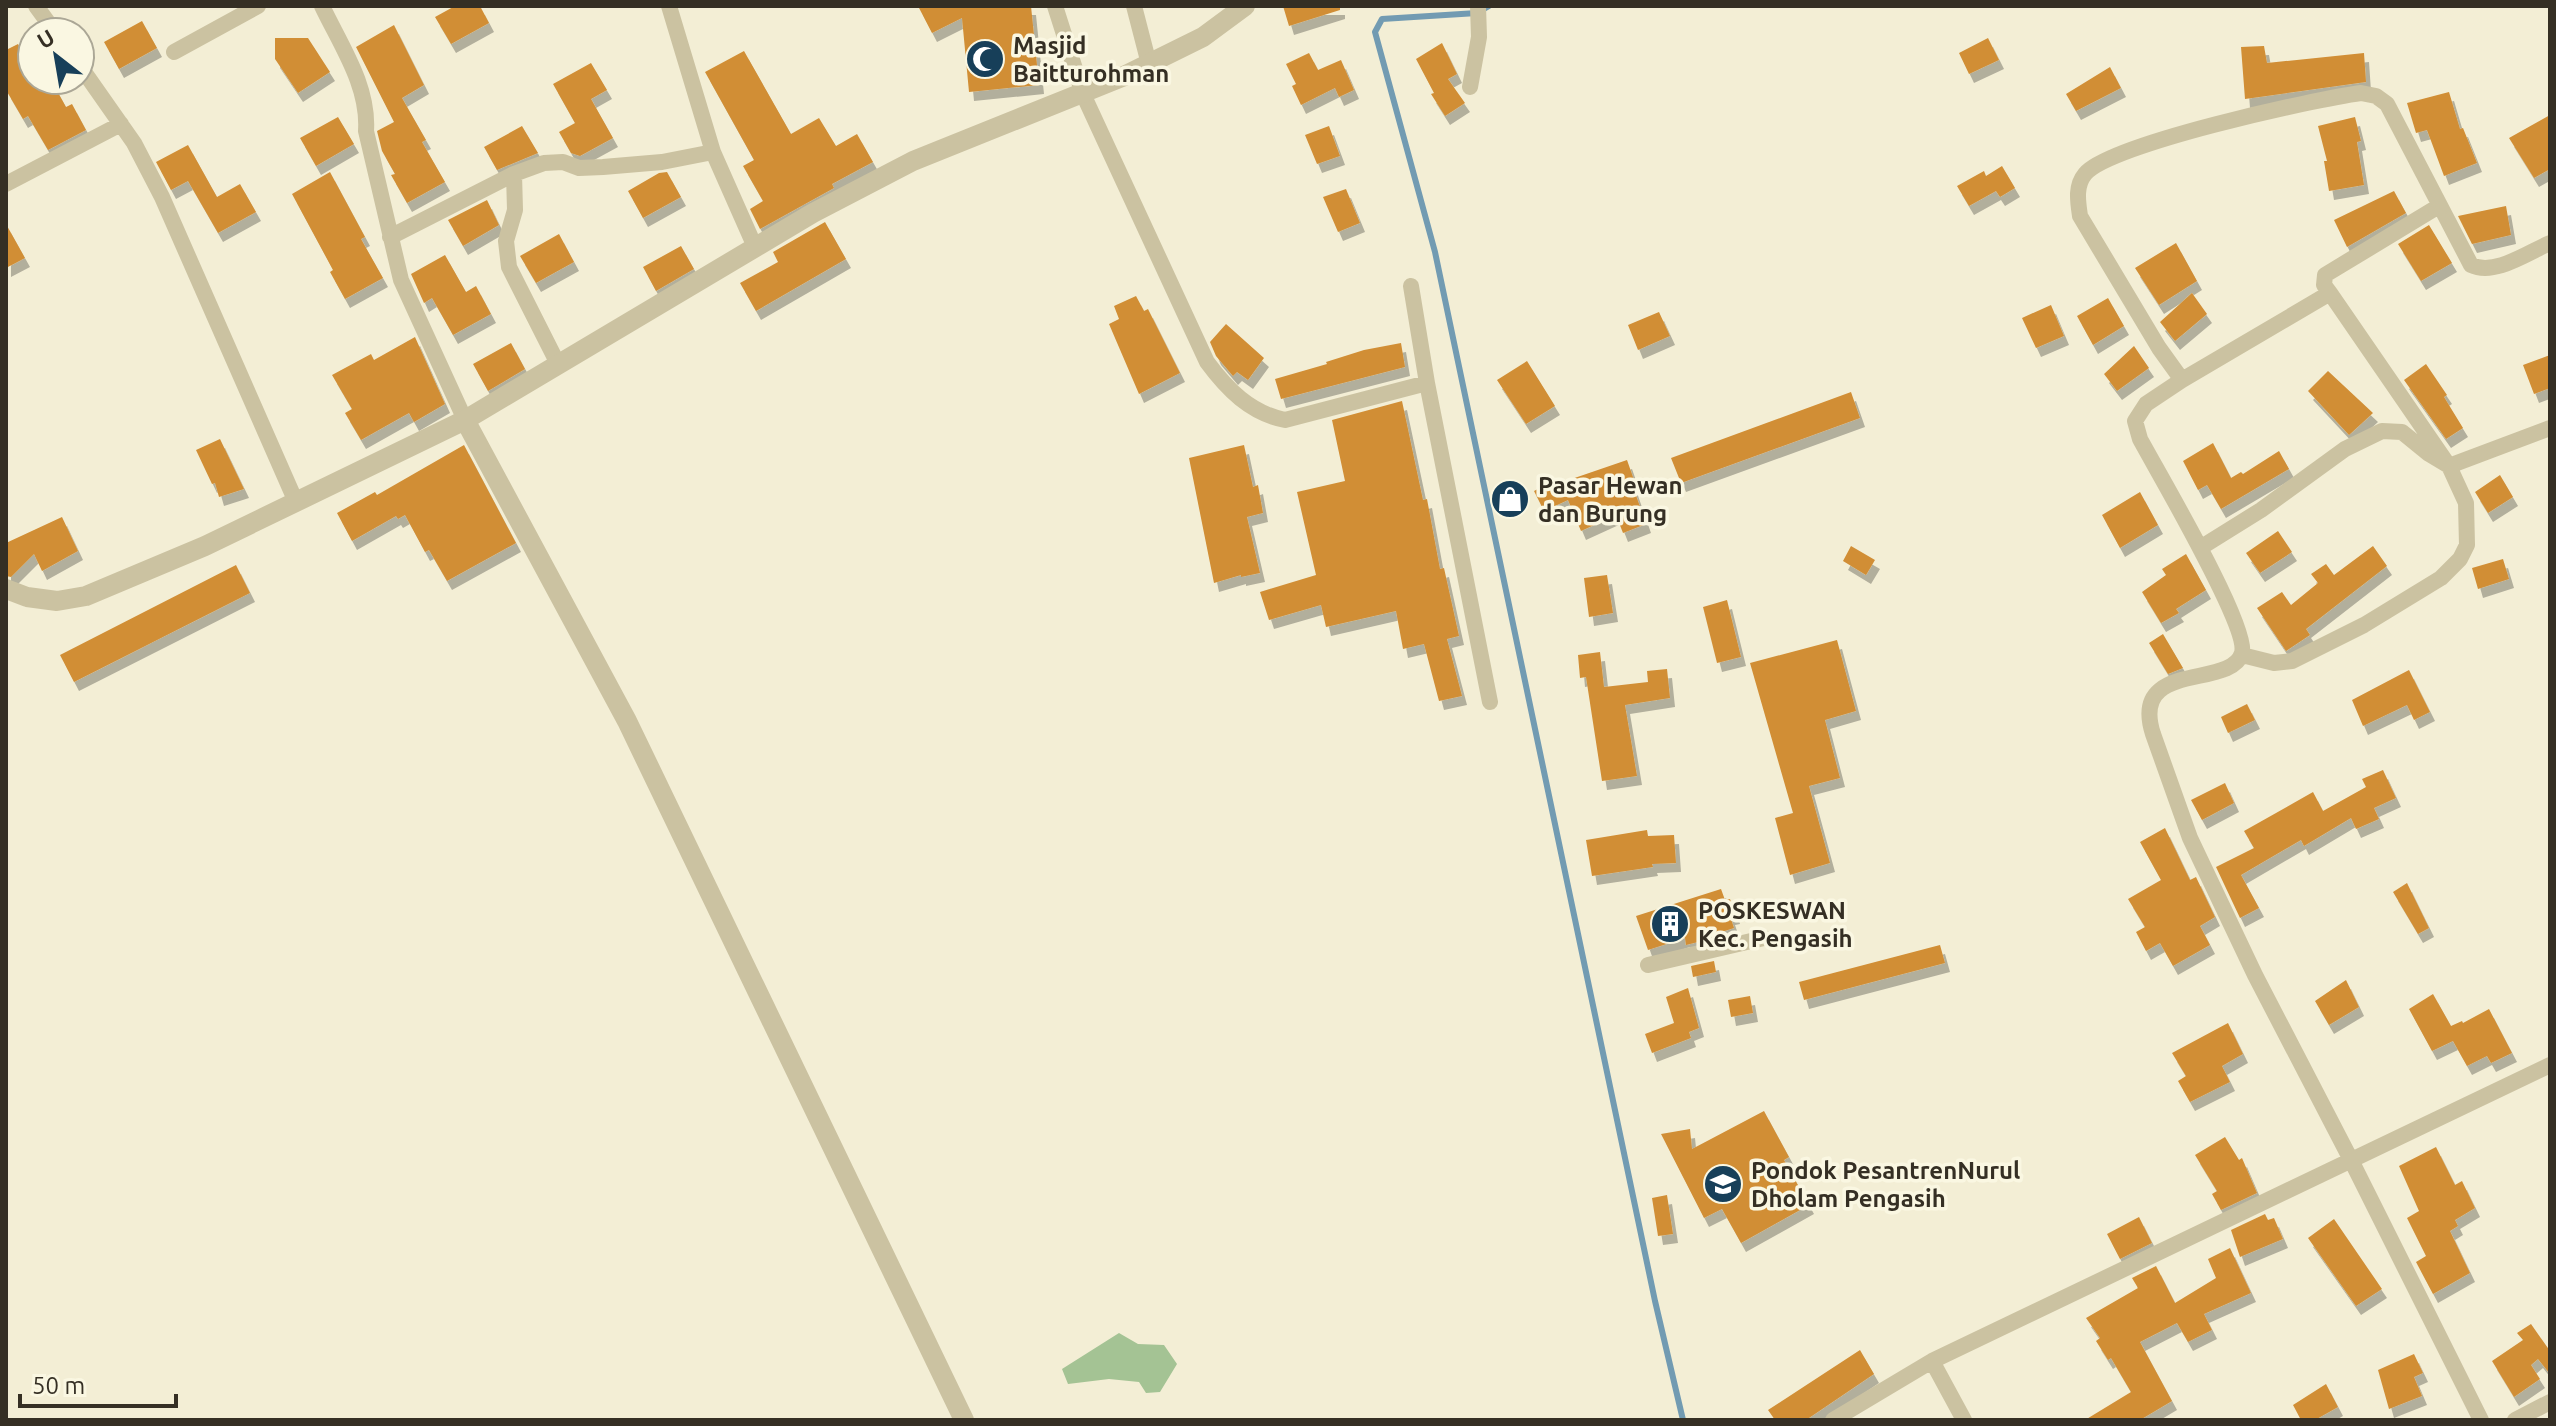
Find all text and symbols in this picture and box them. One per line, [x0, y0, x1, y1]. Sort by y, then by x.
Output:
north arrow [16, 16, 96, 96]
text: U [32, 24, 58, 53]
place label: Masjid Baitturohman [1013, 32, 1169, 87]
mosque icon: Masjid Baitturohman [964, 38, 1006, 80]
place label: Pasar Hewan dan Burung [1538, 472, 1683, 527]
shop icon: Pasar Hewan dan Burung [1489, 478, 1531, 520]
place label: POSKESWAN Kec. Pengasih [1698, 897, 1853, 952]
building icon: POSKESWAN Kec. Pengasih [1649, 903, 1691, 945]
place label: Pondok PesantrenNurul Dholam Pengasih [1751, 1157, 2020, 1212]
school or university icon: Pondok PesantrenNurul Dholam Pengasih [1702, 1163, 1744, 1205]
scale bar [20, 1358, 176, 1408]
text: 50 m [32, 1372, 85, 1399]

